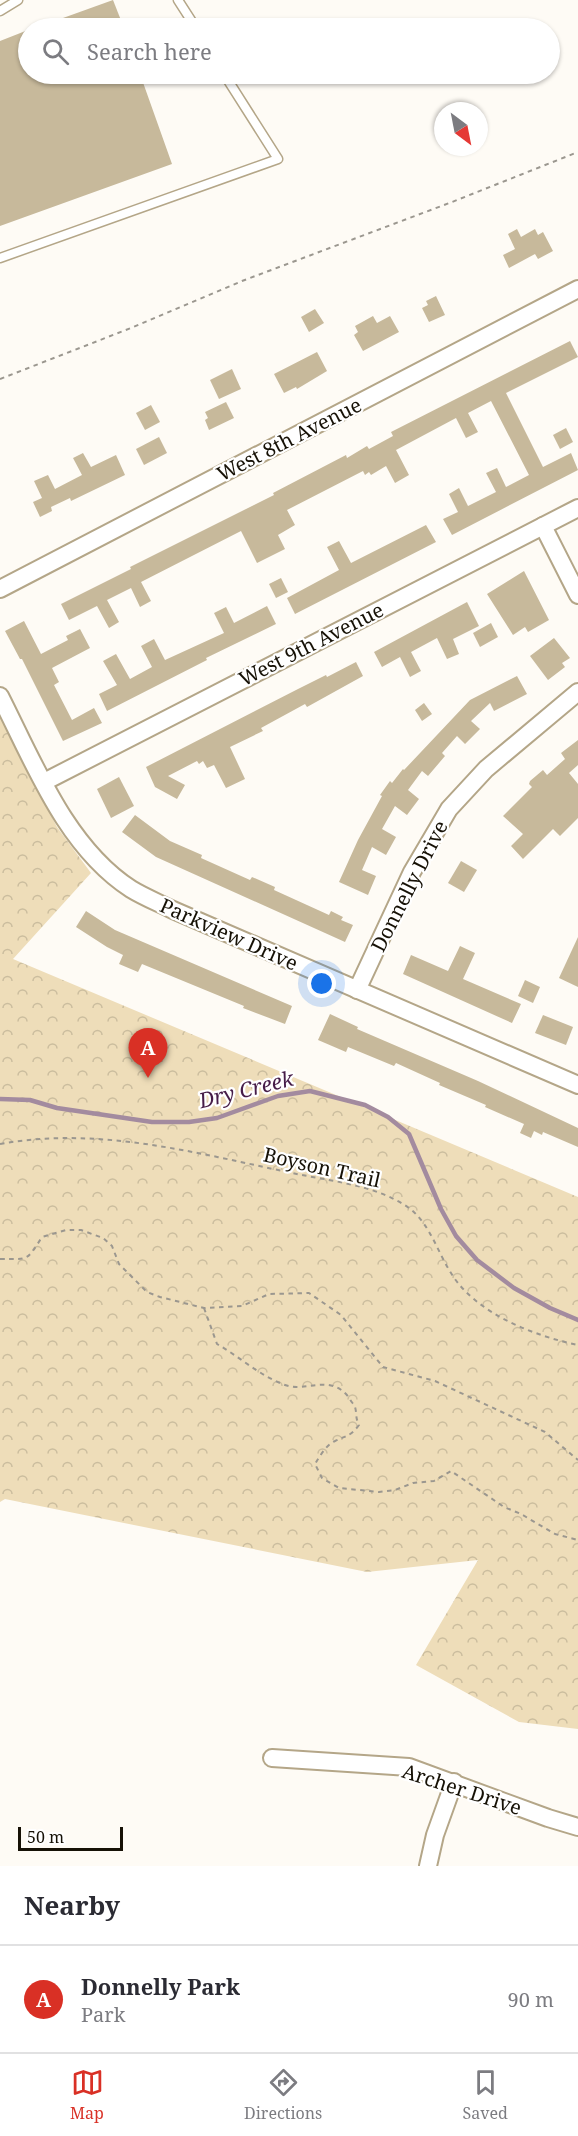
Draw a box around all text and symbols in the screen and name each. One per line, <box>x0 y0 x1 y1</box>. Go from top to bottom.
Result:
search box <box>18 18 560 84</box>
icon: search <box>39 35 72 68</box>
text: Search here <box>87 36 212 66</box>
north arrow <box>434 102 488 156</box>
street label: West 8th Avenue <box>212 391 366 487</box>
street label: West 9th Avenue <box>234 596 388 692</box>
street label: Donnelly Drive <box>364 816 454 956</box>
street label: Parkview Drive <box>156 892 302 976</box>
your location <box>307 969 336 998</box>
pin: A <box>128 1028 168 1078</box>
water label: Dry Creek <box>195 1063 297 1115</box>
street label: Boyson Trail <box>261 1140 383 1194</box>
street label: Archer Drive <box>399 1757 525 1821</box>
scale bar <box>18 1824 123 1852</box>
text: 50 m <box>27 1826 64 1848</box>
text: Nearby <box>24 1887 120 1923</box>
text: Donnelly Park <box>81 1971 240 2001</box>
text: A <box>36 1986 51 2013</box>
text: 90 m <box>508 1986 554 2013</box>
text: Park <box>81 2001 125 2028</box>
tab: Map <box>70 2066 104 2124</box>
tab: Directions <box>244 2066 322 2124</box>
tab: Saved <box>463 2066 508 2124</box>

